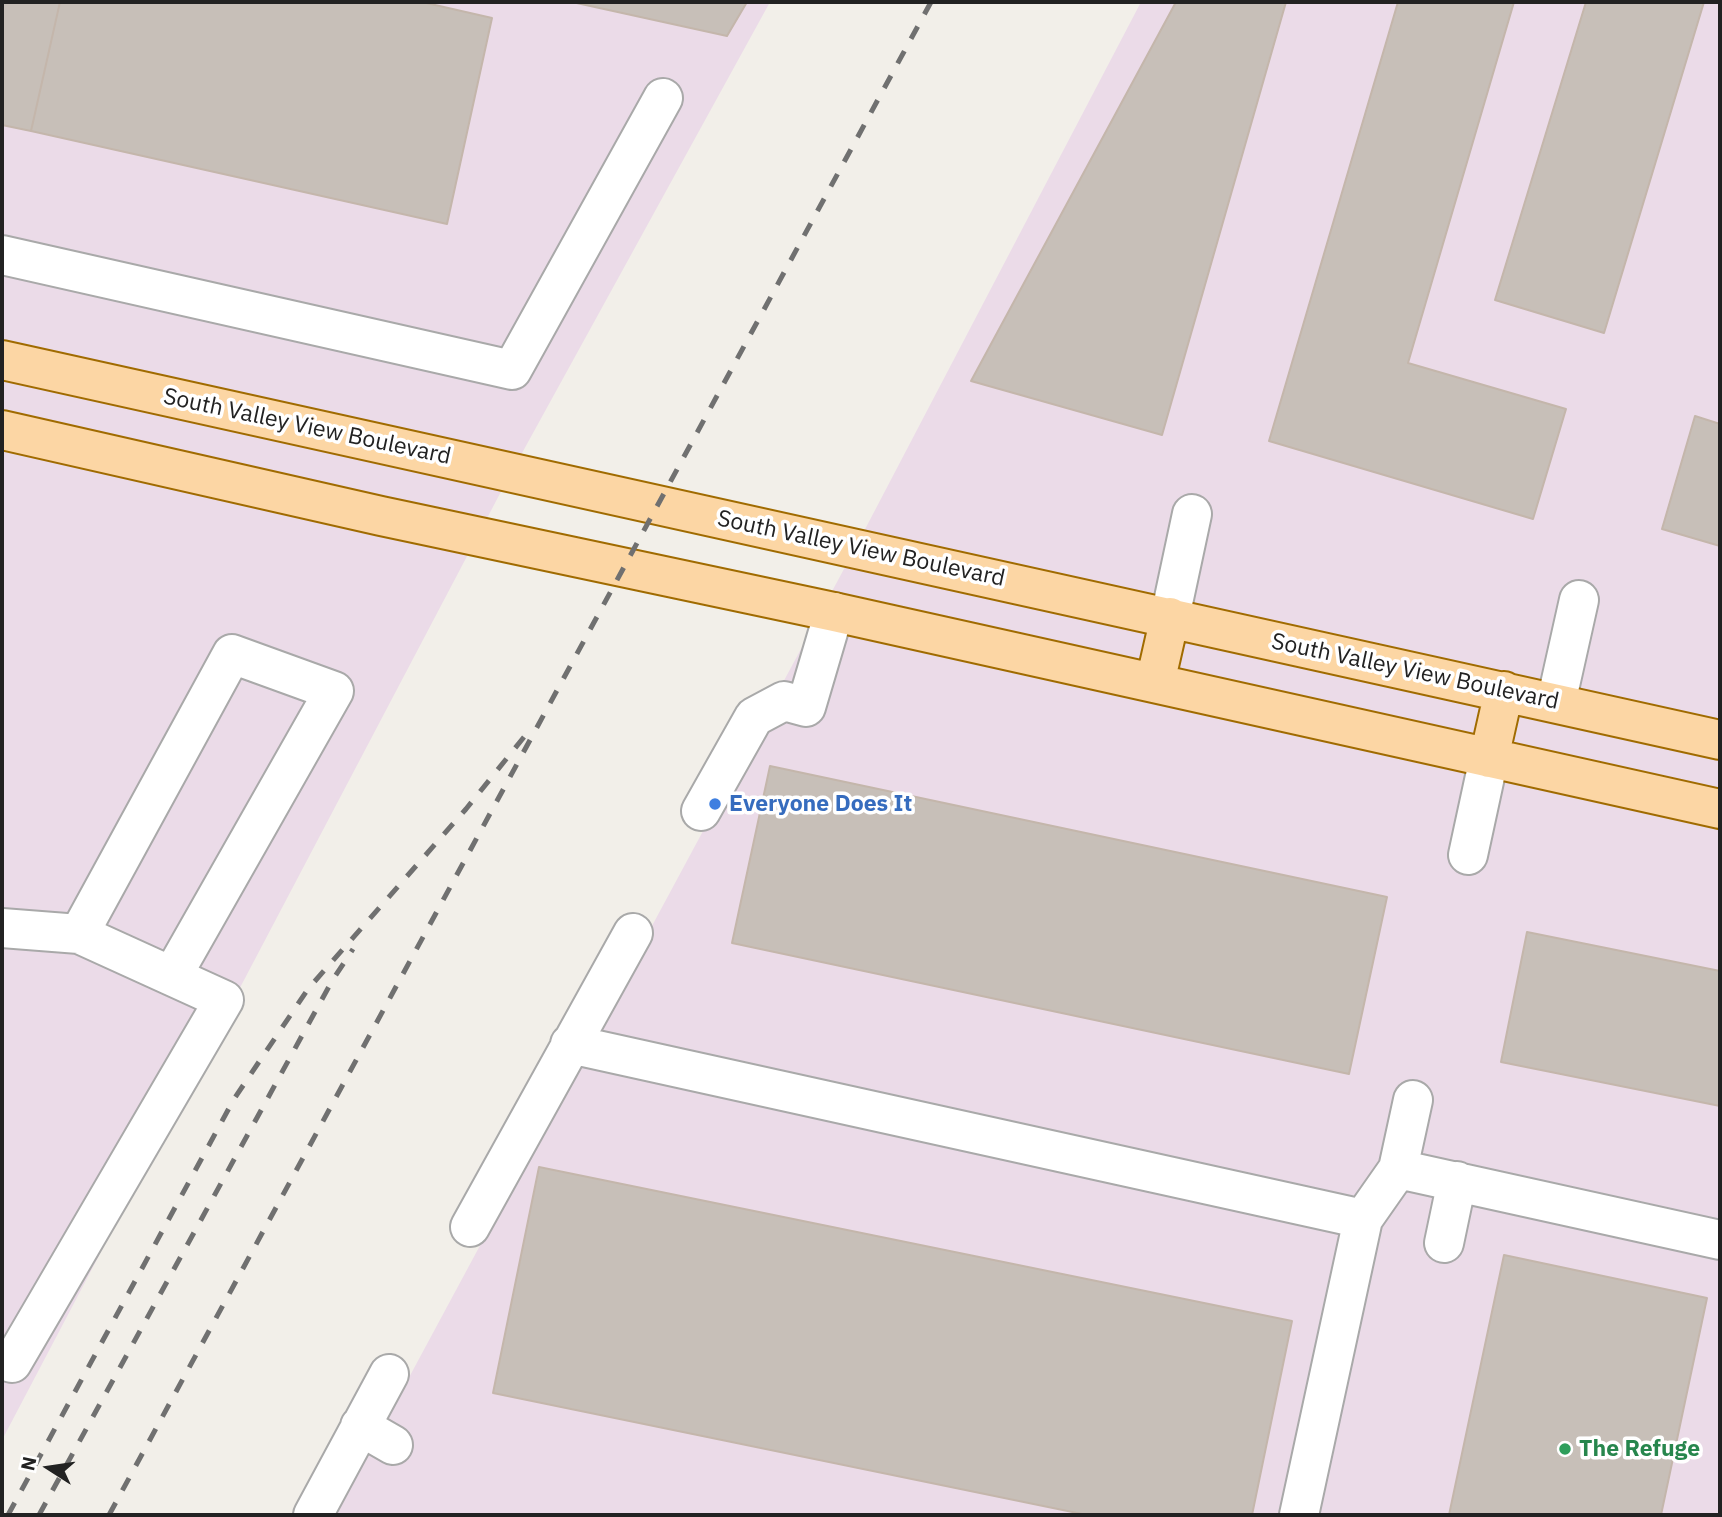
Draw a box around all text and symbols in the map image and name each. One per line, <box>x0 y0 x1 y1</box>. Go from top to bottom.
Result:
street label: South Valley View Boulevard <box>161 383 453 471</box>
street label: South Valley View Boulevard <box>715 505 1007 593</box>
street label: South Valley View Boulevard <box>1269 628 1561 716</box>
place label: Everyone Does It <box>729 790 912 818</box>
marker: Everyone Does It <box>707 796 723 812</box>
north arrow <box>14 1433 84 1503</box>
place label: The Refuge <box>1579 1435 1700 1463</box>
marker: The Refuge <box>1557 1441 1573 1457</box>
text: N <box>15 1454 42 1473</box>

